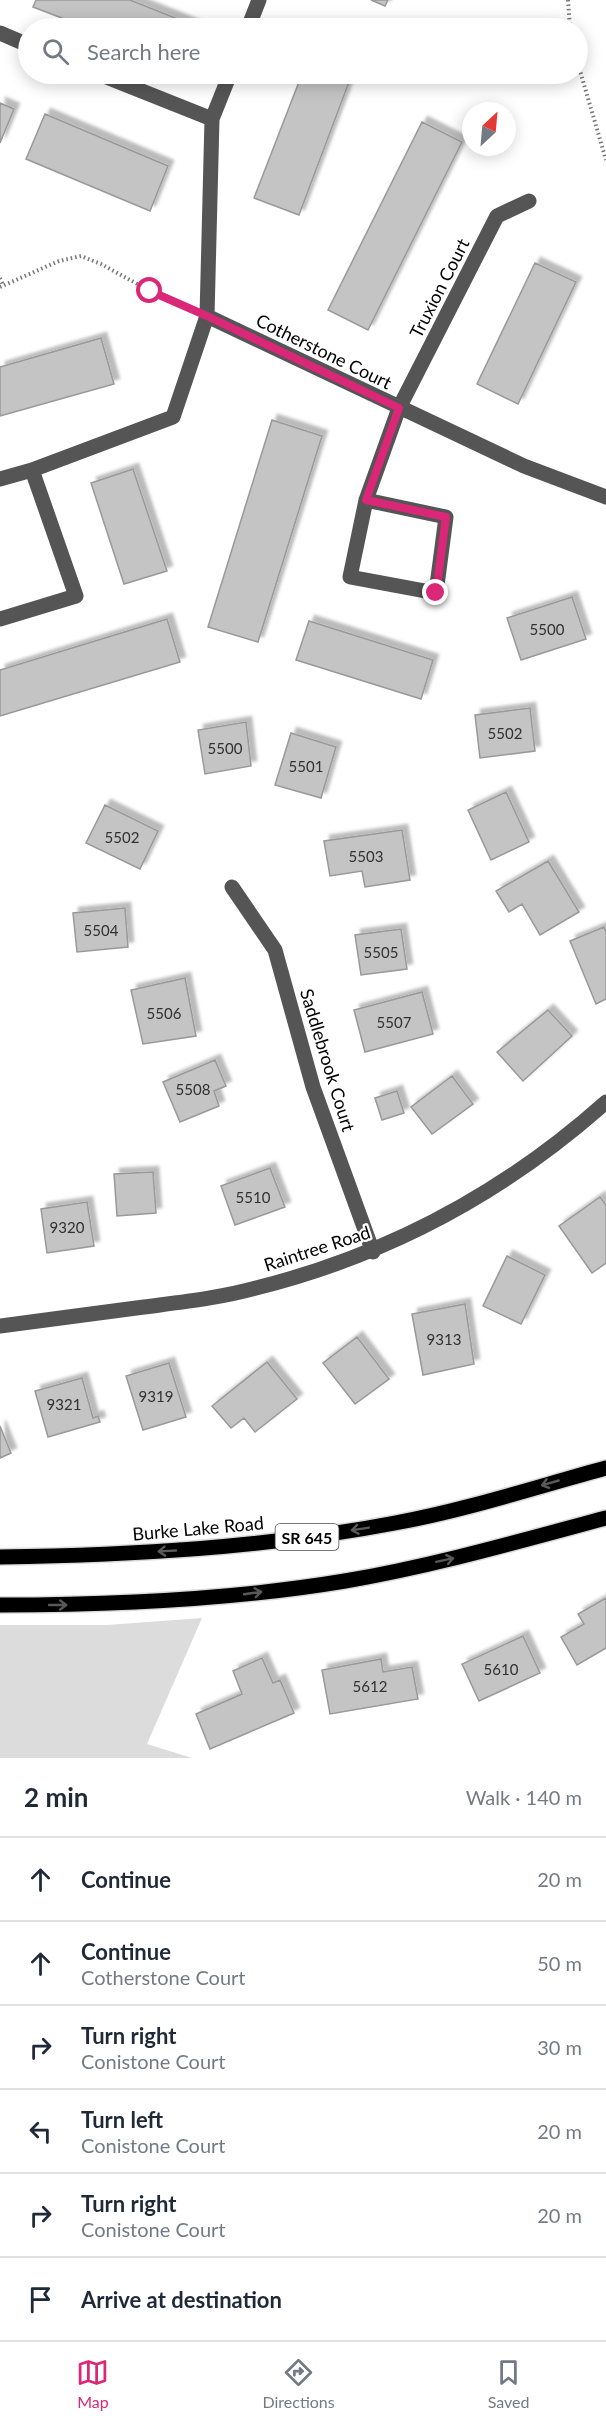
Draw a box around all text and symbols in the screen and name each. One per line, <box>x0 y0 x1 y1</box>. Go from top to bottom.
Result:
search box <box>18 18 588 84</box>
icon: search <box>39 35 72 68</box>
text: Search here <box>87 38 200 65</box>
north arrow <box>462 102 516 156</box>
street label: Truxion Court <box>405 234 474 341</box>
route start <box>136 277 162 303</box>
street label: Cotherstone Court <box>253 309 396 394</box>
route end <box>422 579 448 605</box>
house number: 5500 <box>530 620 565 638</box>
house number: 5502 <box>488 724 522 742</box>
house number: 5500 <box>208 739 243 757</box>
house number: 5501 <box>289 757 323 775</box>
house number: 5502 <box>105 828 139 846</box>
house number: 5503 <box>349 847 383 865</box>
house number: 5504 <box>84 921 119 939</box>
house number: 5505 <box>364 943 398 961</box>
street label: Saddlebrook Court <box>296 986 360 1135</box>
house number: 5506 <box>147 1004 182 1022</box>
house number: 5507 <box>377 1013 412 1031</box>
house number: 5508 <box>176 1080 210 1098</box>
house number: 5510 <box>236 1188 271 1206</box>
house number: 9320 <box>50 1218 85 1236</box>
street label: Raintree Road <box>261 1220 373 1276</box>
house number: 9313 <box>427 1330 461 1348</box>
house number: 9319 <box>139 1387 173 1405</box>
house number: 9321 <box>47 1395 81 1413</box>
one-way arrow <box>541 1478 560 1490</box>
street label: Burke Lake Road <box>131 1511 265 1545</box>
one-way arrow <box>351 1523 371 1534</box>
road number: SR 645 <box>276 1524 338 1550</box>
one-way arrow <box>157 1546 177 1557</box>
one-way arrow <box>435 1554 454 1565</box>
one-way arrow <box>243 1588 262 1599</box>
one-way arrow <box>48 1599 68 1611</box>
house number: 5610 <box>484 1660 519 1678</box>
house number: 5612 <box>353 1677 387 1695</box>
text: 2 min <box>24 1781 88 1813</box>
text: Walk · 140 m <box>466 1785 582 1809</box>
icon: ahead <box>24 1863 57 1896</box>
text: Continue <box>81 1866 171 1893</box>
text: 20 m <box>537 1867 582 1891</box>
text: Continue <box>81 1938 171 1965</box>
icon: ahead <box>24 1947 57 1980</box>
text: 50 m <box>537 1951 582 1975</box>
text: Cotherstone Court <box>81 1965 246 1989</box>
text: Turn right <box>81 2022 176 2049</box>
icon: right <box>24 2031 57 2064</box>
text: 30 m <box>537 2035 582 2059</box>
text: Conistone Court <box>81 2049 226 2073</box>
text: Turn left <box>81 2106 163 2133</box>
icon: left <box>24 2115 57 2148</box>
text: 20 m <box>537 2119 582 2143</box>
text: Conistone Court <box>81 2133 226 2157</box>
text: Turn right <box>81 2190 176 2217</box>
icon: right <box>24 2199 57 2232</box>
text: 20 m <box>537 2203 582 2227</box>
text: Conistone Court <box>81 2217 226 2241</box>
icon: arrive <box>24 2283 57 2316</box>
text: Arrive at destination <box>81 2286 282 2313</box>
tab: Map <box>76 2356 109 2411</box>
tab: Directions <box>262 2356 335 2411</box>
tab: Saved <box>488 2356 529 2411</box>

